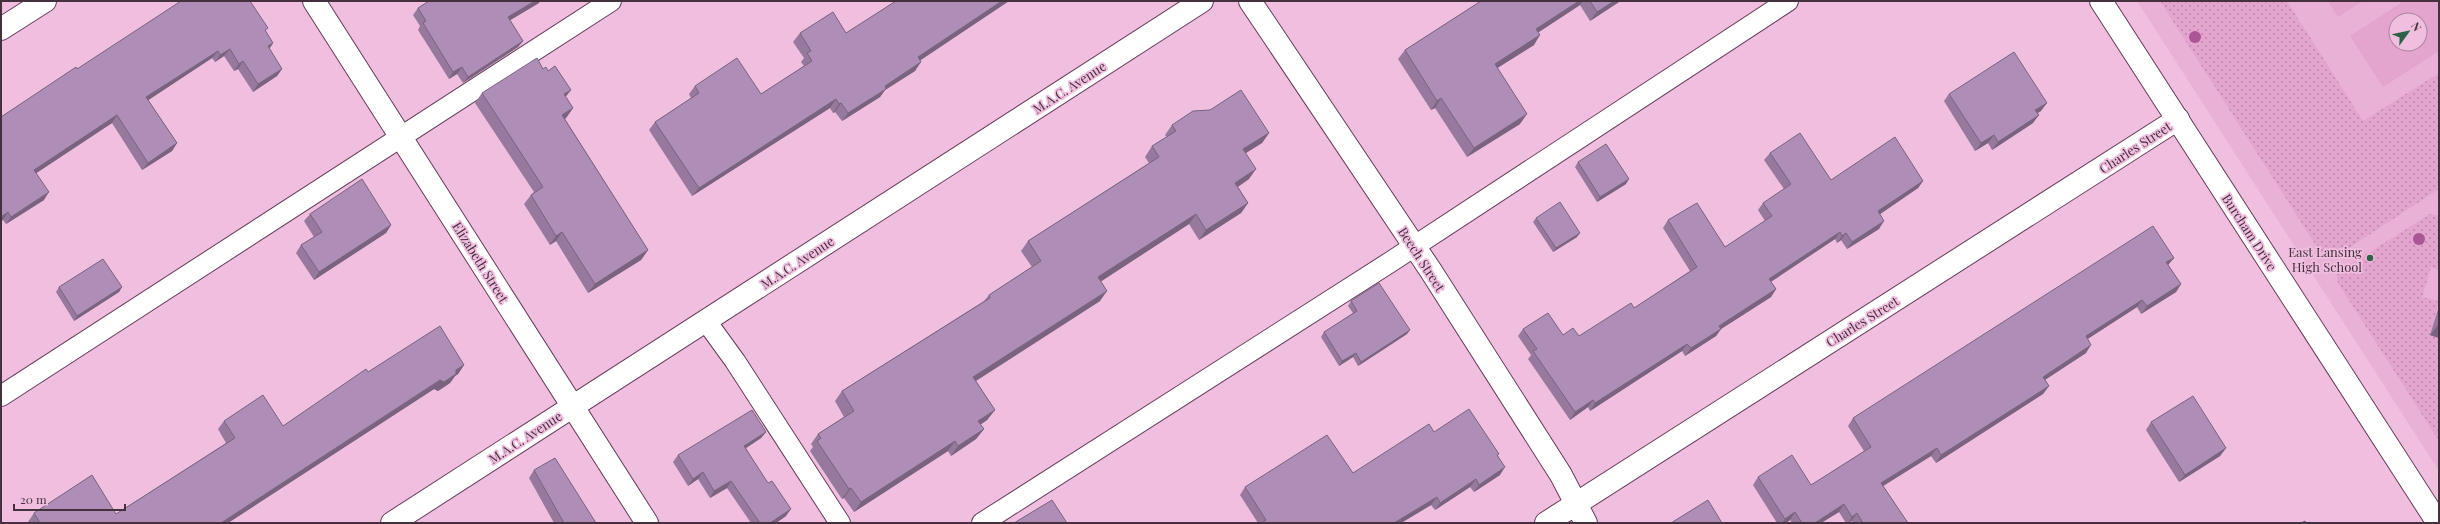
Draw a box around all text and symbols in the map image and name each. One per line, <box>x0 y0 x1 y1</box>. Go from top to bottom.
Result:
north arrow <box>2388 12 2428 52</box>
text: N <box>2408 19 2425 34</box>
street label: M.A.C. Avenue <box>1029 57 1109 117</box>
street label: Charles Street <box>2096 117 2175 177</box>
street label: Burcham Drive <box>2219 190 2281 274</box>
street label: Elizabeth Street <box>449 218 513 306</box>
street label: Beech Street <box>1395 224 1449 295</box>
street label: M.A.C. Avenue <box>757 232 837 292</box>
place label: East Lansing High School <box>2288 243 2362 275</box>
marker: East Lansing High School <box>2365 253 2375 263</box>
street label: Charles Street <box>1822 292 1902 350</box>
street label: M.A.C. Avenue <box>485 407 565 467</box>
scale bar <box>14 486 125 512</box>
text: 20 m <box>20 491 47 507</box>

